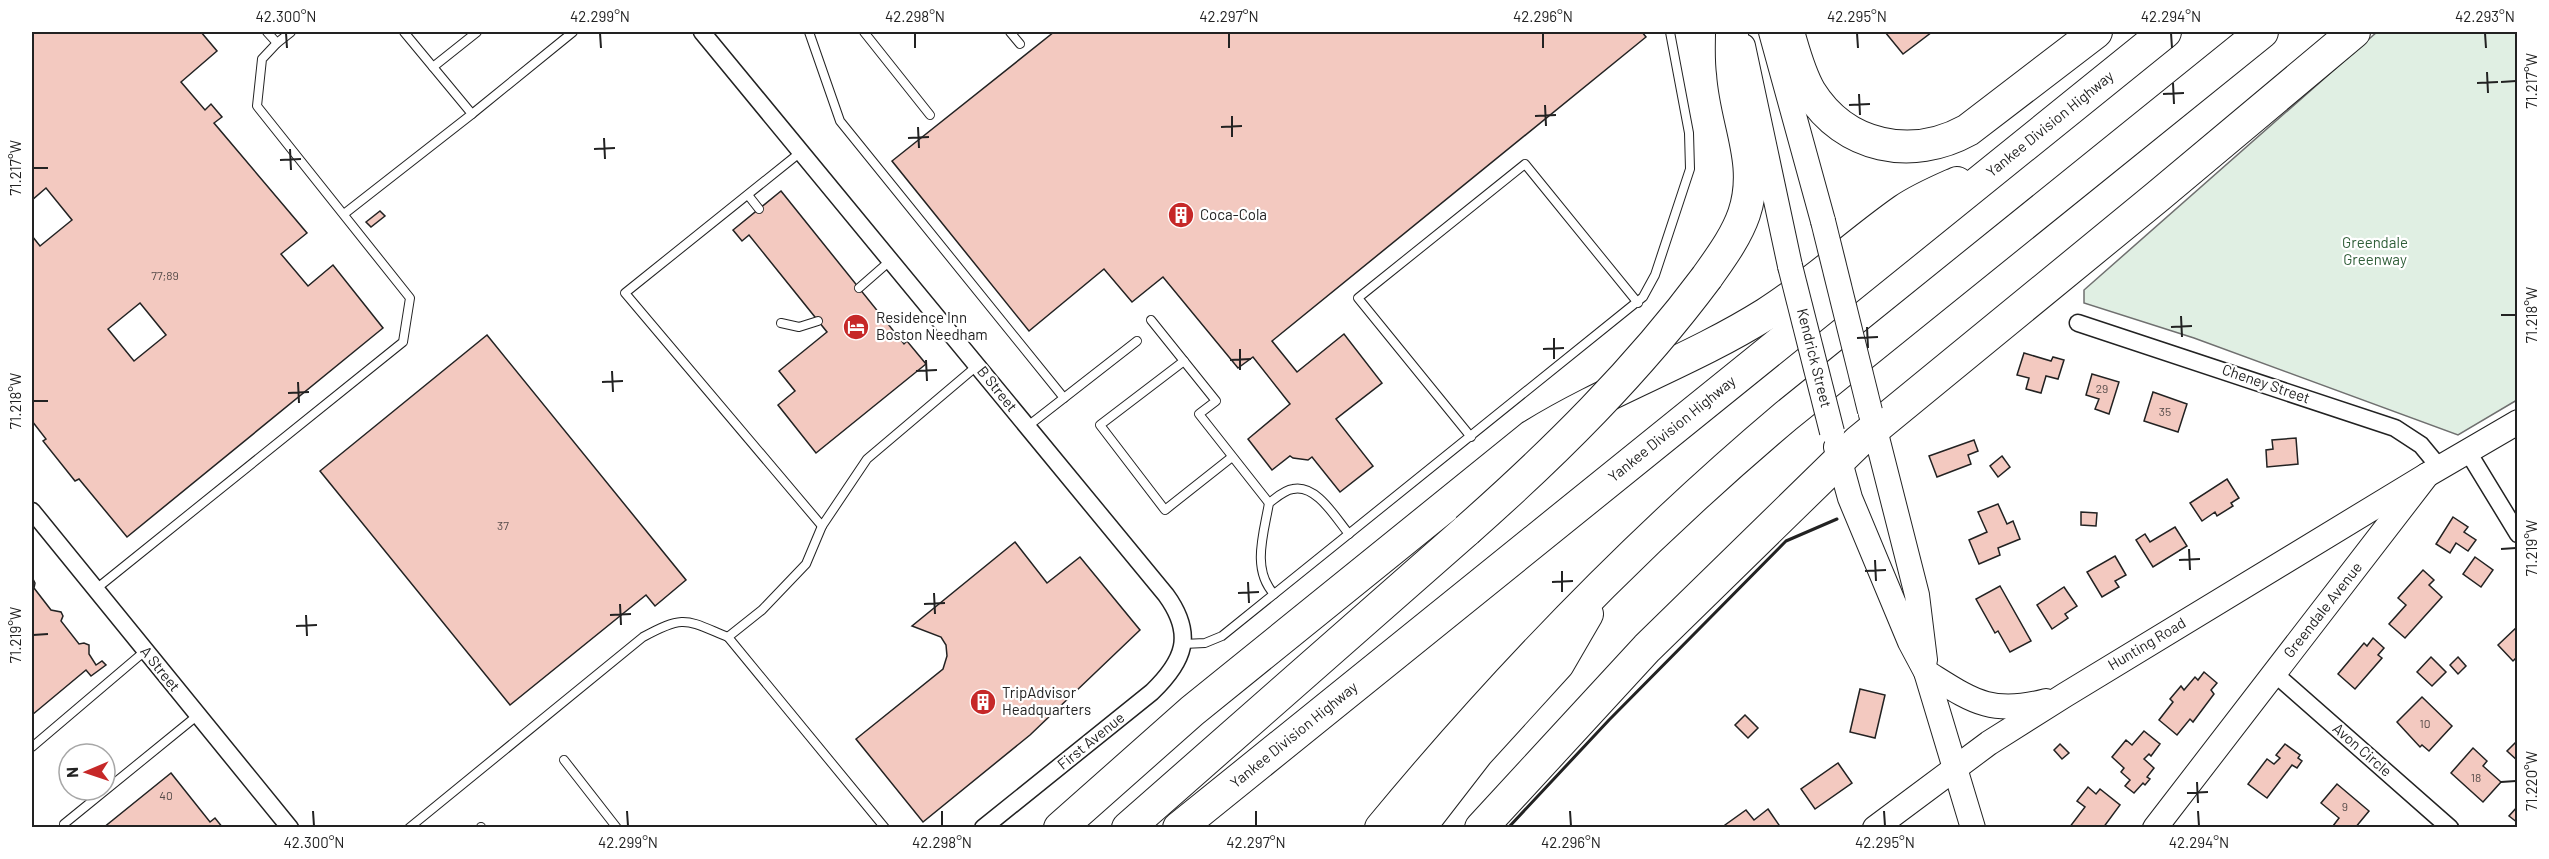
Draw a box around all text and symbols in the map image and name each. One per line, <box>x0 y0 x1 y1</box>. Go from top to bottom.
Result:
text: 42.300°N <box>255 7 317 25</box>
text: 42.299°N <box>570 7 630 25</box>
text: 42.298°N <box>885 7 945 25</box>
text: 42.297°N <box>1199 7 1259 25</box>
text: 42.296°N <box>1513 7 1573 25</box>
text: 42.295°N <box>1827 7 1887 25</box>
text: 42.294°N <box>2141 7 2201 25</box>
text: 42.293°N <box>2455 7 2515 25</box>
text: 71.217°W <box>2522 53 2540 109</box>
street label: Yankee Division Highway <box>1982 66 2117 180</box>
text: 71.217°W <box>6 140 24 196</box>
building icon: Coca-Cola <box>1166 200 1196 230</box>
place label: Coca-Cola <box>1200 205 1267 223</box>
park label: Greendale Greenway <box>2342 233 2408 268</box>
house number: 77;89 <box>151 268 179 282</box>
text: 71.218°W <box>2522 287 2540 343</box>
street label: Kendrick Street <box>1794 306 1836 409</box>
place label: Residence Inn Boston Needham <box>876 308 988 343</box>
hotel icon: Residence Inn Boston Needham <box>841 312 871 342</box>
street label: Cheney Street <box>2220 360 2313 406</box>
street label: B Street <box>974 362 1022 415</box>
street label: Yankee Division Highway <box>1604 371 1739 485</box>
text: 71.218°W <box>6 373 24 429</box>
house number: 29 <box>2096 381 2108 395</box>
house number: 35 <box>2159 404 2171 418</box>
house number: 37 <box>497 518 509 532</box>
text: 71.219°W <box>2522 520 2540 576</box>
street label: Greendale Avenue <box>2279 558 2365 661</box>
text: 71.219°W <box>6 607 24 663</box>
street label: Hunting Road <box>2104 613 2189 673</box>
street label: A Street <box>137 642 184 695</box>
street label: Yankee Division Highway <box>1226 677 1361 791</box>
place label: TripAdvisor Headquarters <box>1002 683 1091 718</box>
building icon: TripAdvisor Headquarters <box>968 687 998 717</box>
street label: First Avenue <box>1053 708 1128 773</box>
house number: 10 <box>2420 716 2430 730</box>
street label: Avon Circle <box>2329 719 2396 780</box>
north arrow <box>57 742 117 802</box>
text: 71.220°W <box>2522 751 2540 811</box>
text: N <box>62 767 81 778</box>
house number: 18 <box>2471 770 2481 784</box>
house number: 40 <box>159 788 173 802</box>
house number: 9 <box>2342 799 2348 813</box>
text: 42.300°N <box>283 833 345 851</box>
text: 42.299°N <box>598 833 658 851</box>
text: 42.298°N <box>912 833 972 851</box>
text: 42.297°N <box>1226 833 1286 851</box>
text: 42.296°N <box>1541 833 1601 851</box>
text: 42.295°N <box>1855 833 1915 851</box>
text: 42.294°N <box>2169 833 2229 851</box>

